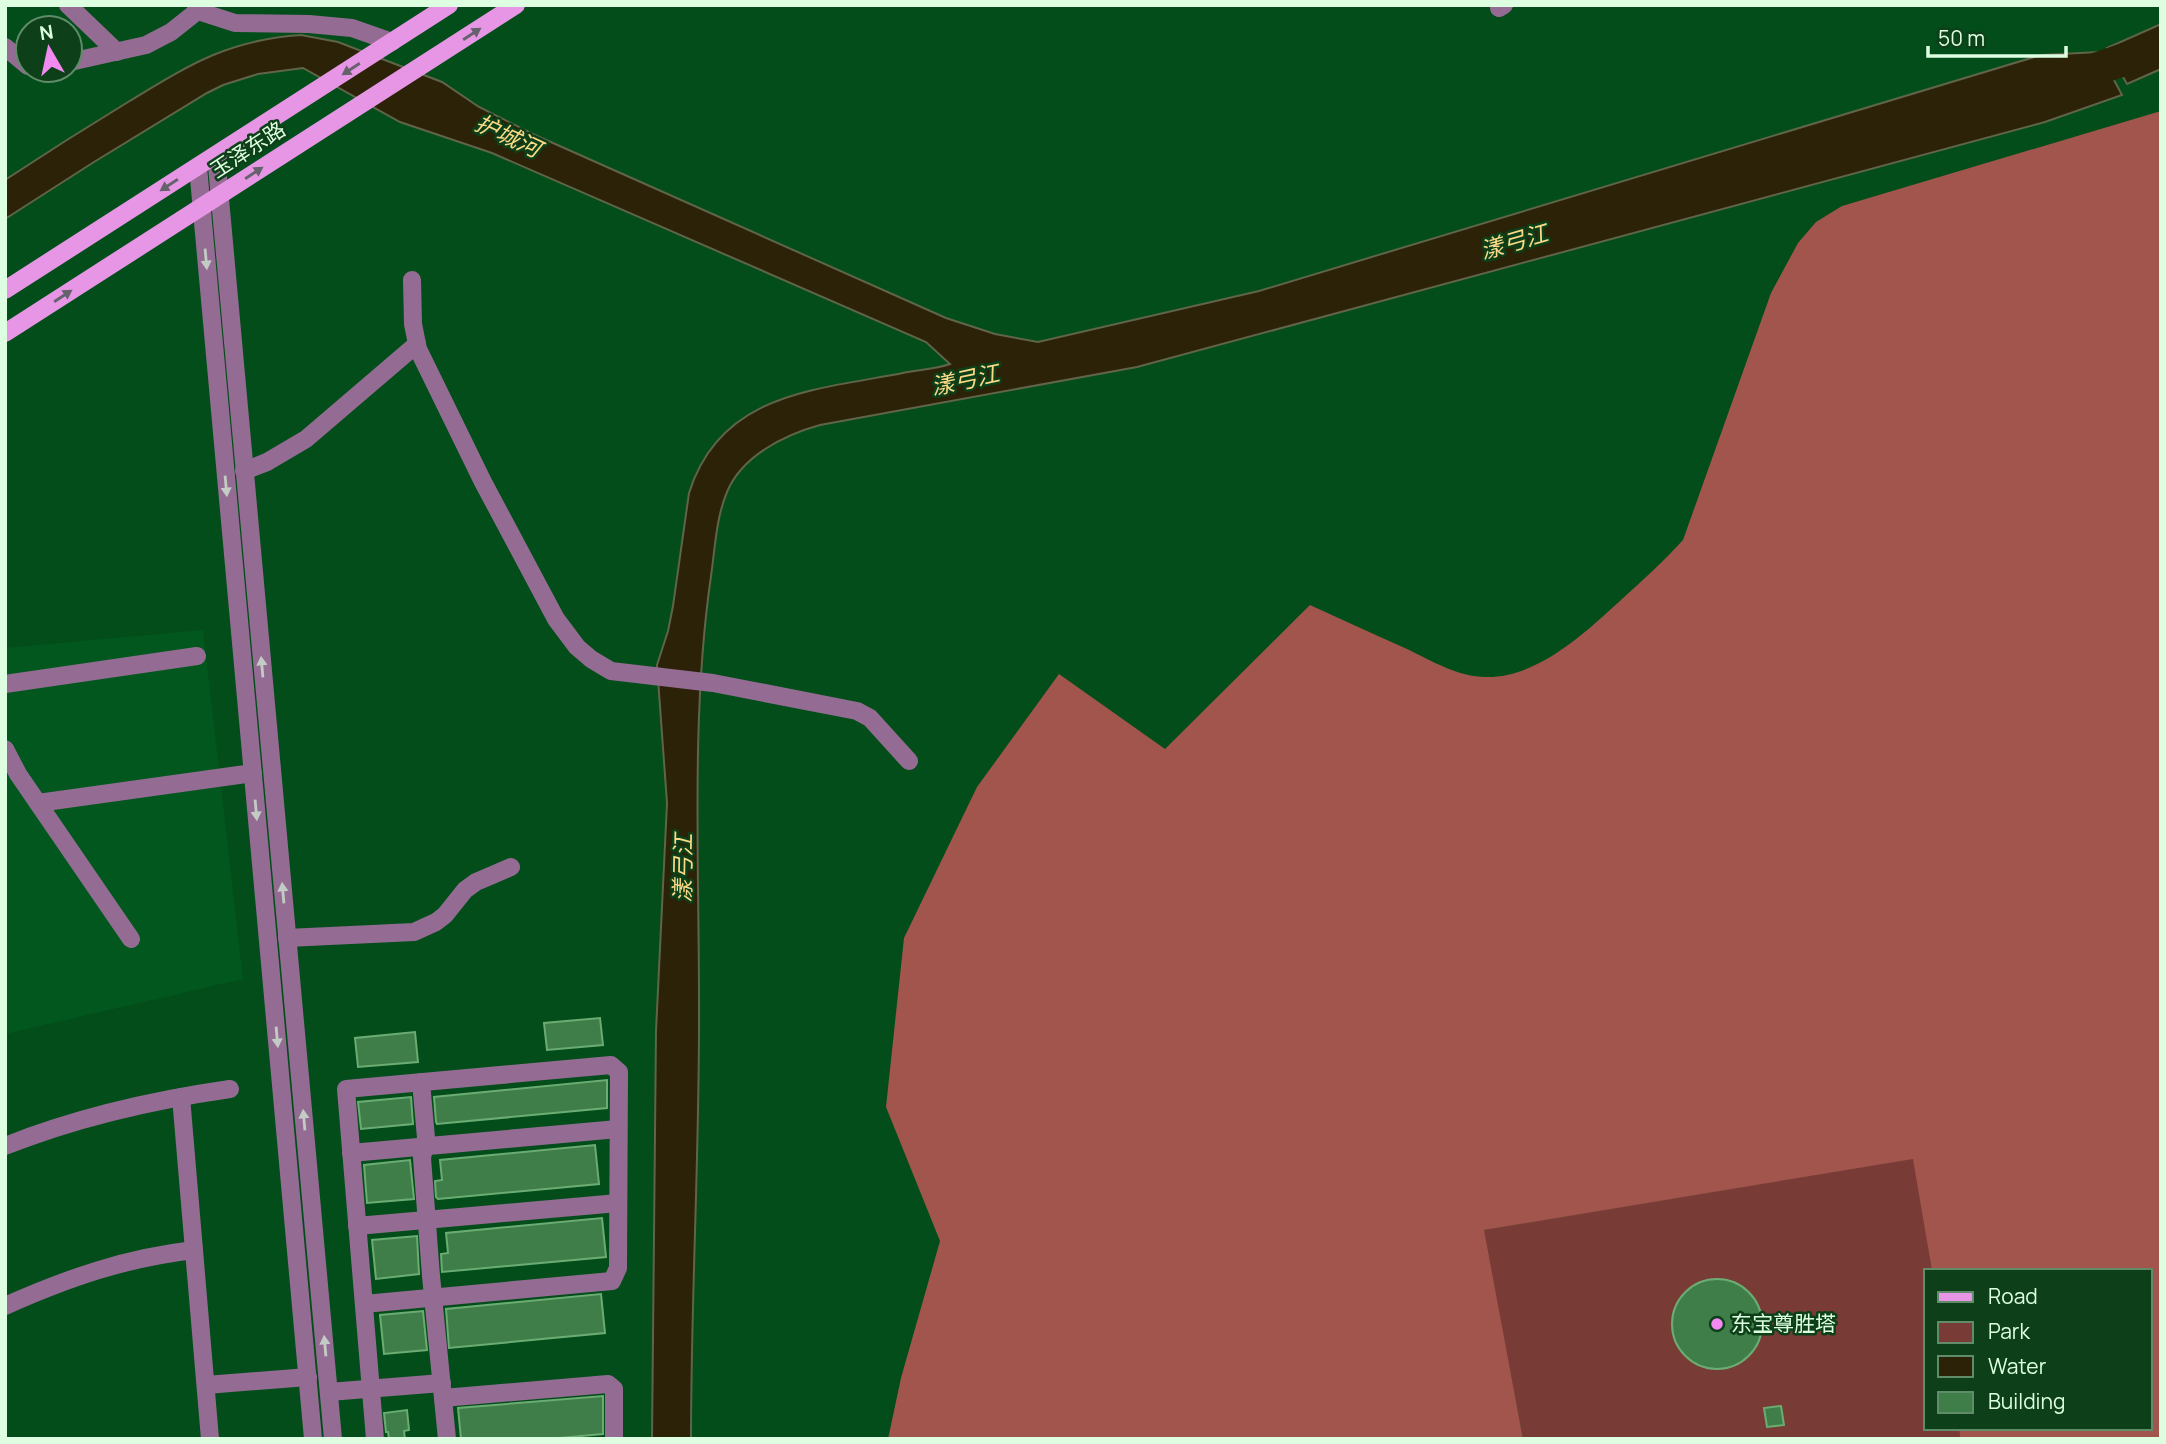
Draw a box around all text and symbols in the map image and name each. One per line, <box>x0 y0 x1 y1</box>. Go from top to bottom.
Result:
north arrow <box>14 14 84 84</box>
scale bar <box>1928 14 2066 58</box>
text: N <box>38 18 55 46</box>
text: 50 m <box>1938 24 1985 52</box>
one-way arrow <box>462 27 482 40</box>
one-way arrow <box>341 62 360 75</box>
water label: 护城河 <box>470 106 550 166</box>
street label: 玉泽东路 <box>205 115 290 184</box>
one-way arrow <box>244 167 264 180</box>
one-way arrow <box>159 179 179 192</box>
water label: 漾弓江 <box>1476 215 1554 266</box>
one-way arrow <box>201 249 212 271</box>
one-way arrow <box>53 290 72 303</box>
water label: 漾弓江 <box>928 356 1005 402</box>
one-way arrow <box>221 475 232 497</box>
one-way arrow <box>256 656 267 678</box>
one-way arrow <box>251 799 262 821</box>
water label: 漾弓江 <box>665 830 699 903</box>
one-way arrow <box>277 882 288 904</box>
one-way arrow <box>272 1026 283 1048</box>
one-way arrow <box>298 1109 309 1131</box>
legend <box>1924 1269 2152 1430</box>
text: Road <box>1988 1282 2038 1310</box>
place label: 东宝尊胜塔 <box>1731 1309 1836 1337</box>
marker: 东宝尊胜塔 <box>1709 1316 1725 1332</box>
text: Park <box>1988 1317 2030 1345</box>
one-way arrow <box>319 1335 330 1357</box>
text: Water <box>1988 1352 2047 1380</box>
text: Building <box>1988 1387 2065 1415</box>

